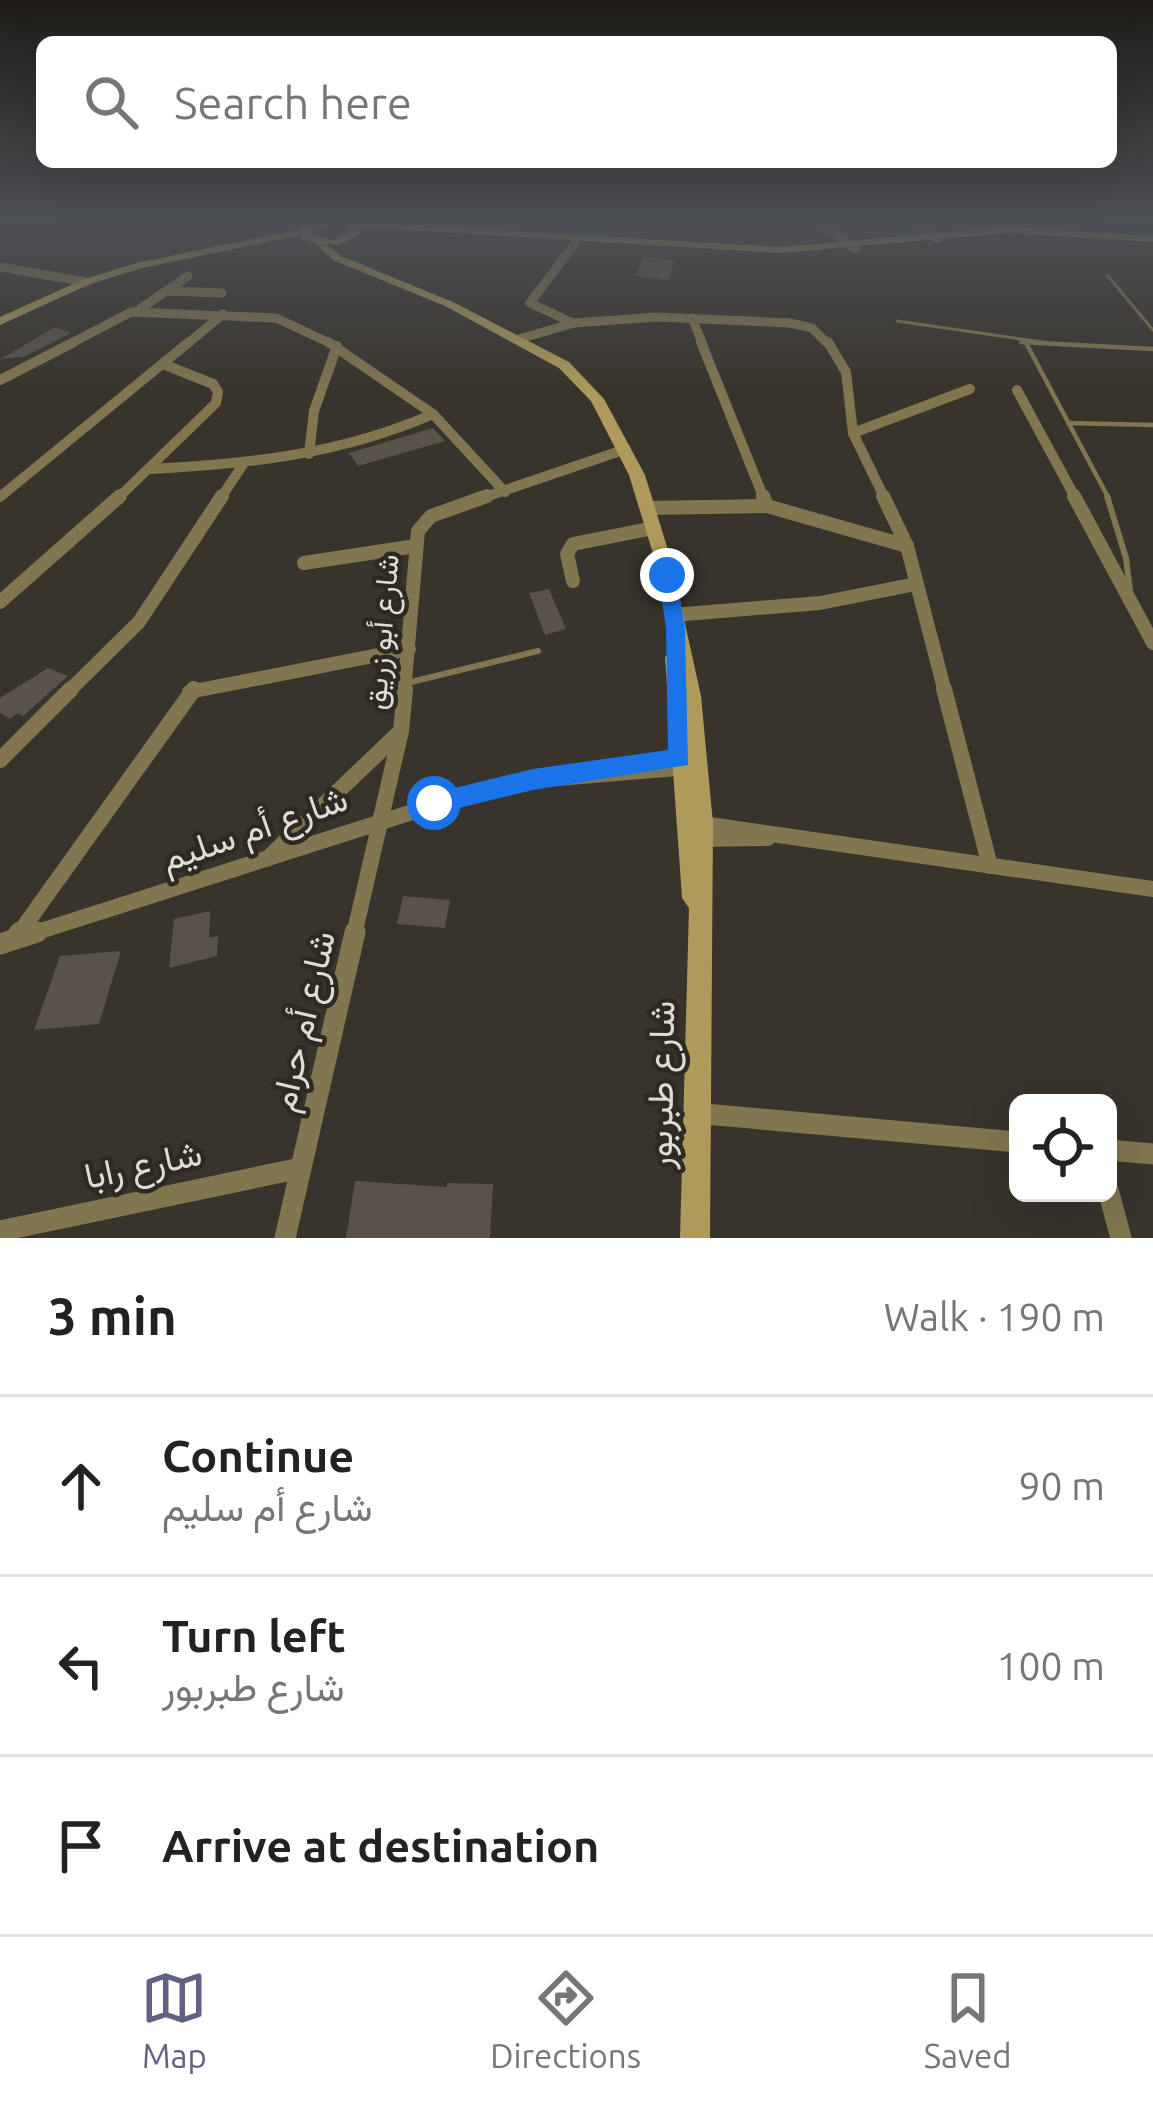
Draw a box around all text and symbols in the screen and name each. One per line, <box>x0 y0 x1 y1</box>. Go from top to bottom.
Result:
search box <box>36 36 1117 168</box>
icon: search <box>78 69 144 135</box>
text: Search here <box>174 77 412 128</box>
route end <box>640 548 694 602</box>
street label: شارع أبو زريق <box>357 553 409 711</box>
route start <box>407 776 461 830</box>
street label: شارع أم سليم <box>155 777 354 883</box>
street label: شارع أم حرام <box>261 927 347 1116</box>
street label: شارع طبربور <box>638 1000 686 1171</box>
map controls <box>1009 1094 1117 1202</box>
button: locate <box>1009 1094 1117 1202</box>
street label: شارع رابا <box>80 1131 206 1201</box>
text: 3 min <box>48 1287 177 1345</box>
text: Walk · 190 m <box>884 1295 1105 1338</box>
text: Continue <box>162 1430 354 1481</box>
icon: ahead <box>48 1453 114 1519</box>
text: 90 m <box>1018 1464 1105 1507</box>
text: شارع أم سليم <box>162 1485 373 1528</box>
text: Turn left <box>162 1610 346 1661</box>
icon: left <box>48 1633 114 1699</box>
text: 100 m <box>996 1644 1105 1687</box>
text: شارع طبربور <box>162 1665 345 1708</box>
icon: arrive <box>48 1813 114 1879</box>
text: Arrive at destination <box>162 1820 599 1871</box>
tab: Map <box>141 1965 207 2074</box>
tab: Directions <box>490 1965 641 2074</box>
tab: Saved <box>924 1965 1012 2074</box>

